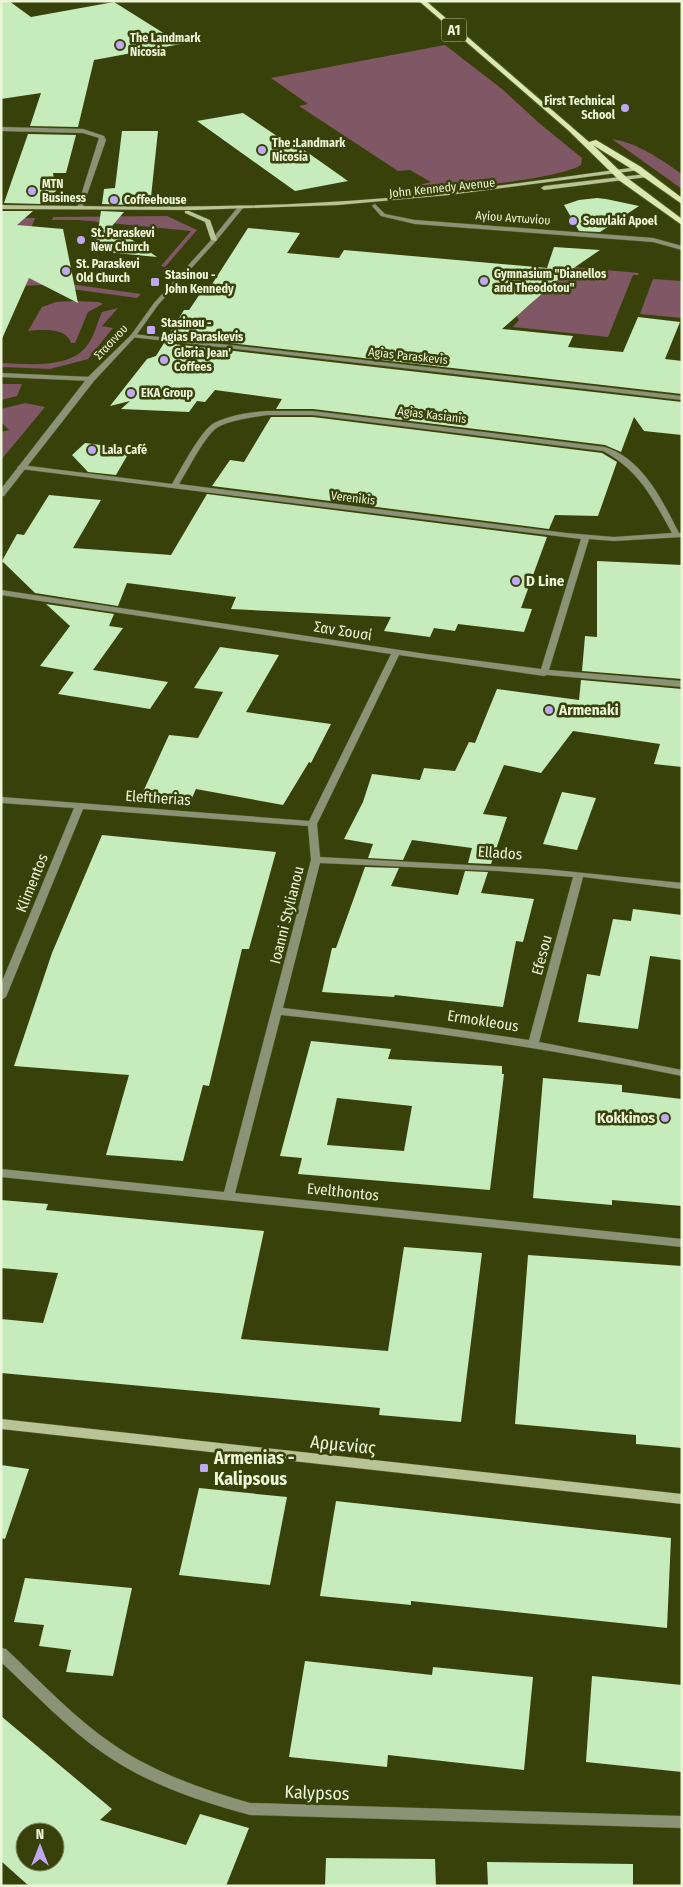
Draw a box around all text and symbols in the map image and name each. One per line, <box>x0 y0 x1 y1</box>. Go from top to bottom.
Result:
road number: A1 <box>442 18 466 42</box>
place label: The Landmark Nicosia <box>130 31 202 59</box>
marker: The Landmark Nicosia <box>114 39 126 51</box>
place label: First Technical School <box>544 94 616 122</box>
marker: First Technical School <box>619 102 631 114</box>
place label: The :Landmark Nicosia <box>272 136 346 164</box>
marker: The :Landmark Nicosia <box>256 144 268 156</box>
street label: John Kennedy Avenue <box>388 175 496 201</box>
place label: MTN Business <box>42 177 87 205</box>
marker: MTN Business <box>26 185 38 197</box>
place label: Coffeehouse <box>124 193 187 207</box>
marker: Coffeehouse <box>108 194 120 206</box>
street label: Αγίου Αντωνίου <box>475 208 551 228</box>
place label: Souvlaki Apoel <box>583 214 658 228</box>
marker: Souvlaki Apoel <box>567 215 579 227</box>
place label: St. Paraskevi New Church <box>91 226 155 254</box>
marker: St. Paraskevi New Church <box>75 234 87 246</box>
place label: St. Paraskevi Old Church <box>76 257 140 285</box>
marker: St. Paraskevi Old Church <box>60 265 72 277</box>
place label: Gymnasium "Dianellos and Theodotou" <box>494 267 607 295</box>
place label: Stasinou - John Kennedy <box>164 268 234 296</box>
marker: Gymnasium "Dianellos and Theodotou" <box>478 275 490 287</box>
marker: Stasinou - John Kennedy <box>149 276 161 288</box>
place label: Stasinou - Agias Paraskevis <box>160 316 244 344</box>
street label: Στασινου <box>91 322 131 362</box>
marker: Stasinou - Agias Paraskevis <box>145 324 157 336</box>
street label: Agias Paraskevis <box>368 345 448 367</box>
place label: Gloria Jean' Coffees <box>174 346 231 374</box>
marker: Gloria Jean' Coffees <box>158 354 170 366</box>
place label: EKA Group <box>141 386 193 400</box>
marker: EKA Group <box>125 387 137 399</box>
street label: Agias Kasianis <box>397 404 467 426</box>
place label: Lala Café <box>102 443 147 457</box>
marker: Lala Café <box>86 444 98 456</box>
street label: Verenikis <box>330 488 376 508</box>
place label: D Line <box>526 572 565 590</box>
marker: D Line <box>510 575 522 587</box>
street label: Σαν Σουσί <box>313 618 373 644</box>
place label: Armenaki <box>558 701 619 719</box>
marker: Armenaki <box>543 704 555 716</box>
street label: Eleftherias <box>125 787 191 809</box>
street label: Ellados <box>477 842 523 864</box>
street label: Klimentos <box>12 851 52 915</box>
street label: Ioanni Stylianou <box>266 864 308 966</box>
street label: Efesou <box>528 933 556 977</box>
street label: Ermokleous <box>446 1006 520 1036</box>
place label: Kokkinos <box>597 1109 655 1127</box>
marker: Kokkinos <box>659 1112 671 1124</box>
street label: Evelthontos <box>306 1179 380 1205</box>
street label: Αρμενίας <box>309 1431 377 1459</box>
place label: Armenias - Kalipsous <box>213 1447 295 1490</box>
marker: Armenias - Kalipsous <box>198 1462 210 1474</box>
street label: Kalypsos <box>284 1781 350 1805</box>
north arrow <box>15 1822 65 1872</box>
text: N <box>36 1826 44 1843</box>

